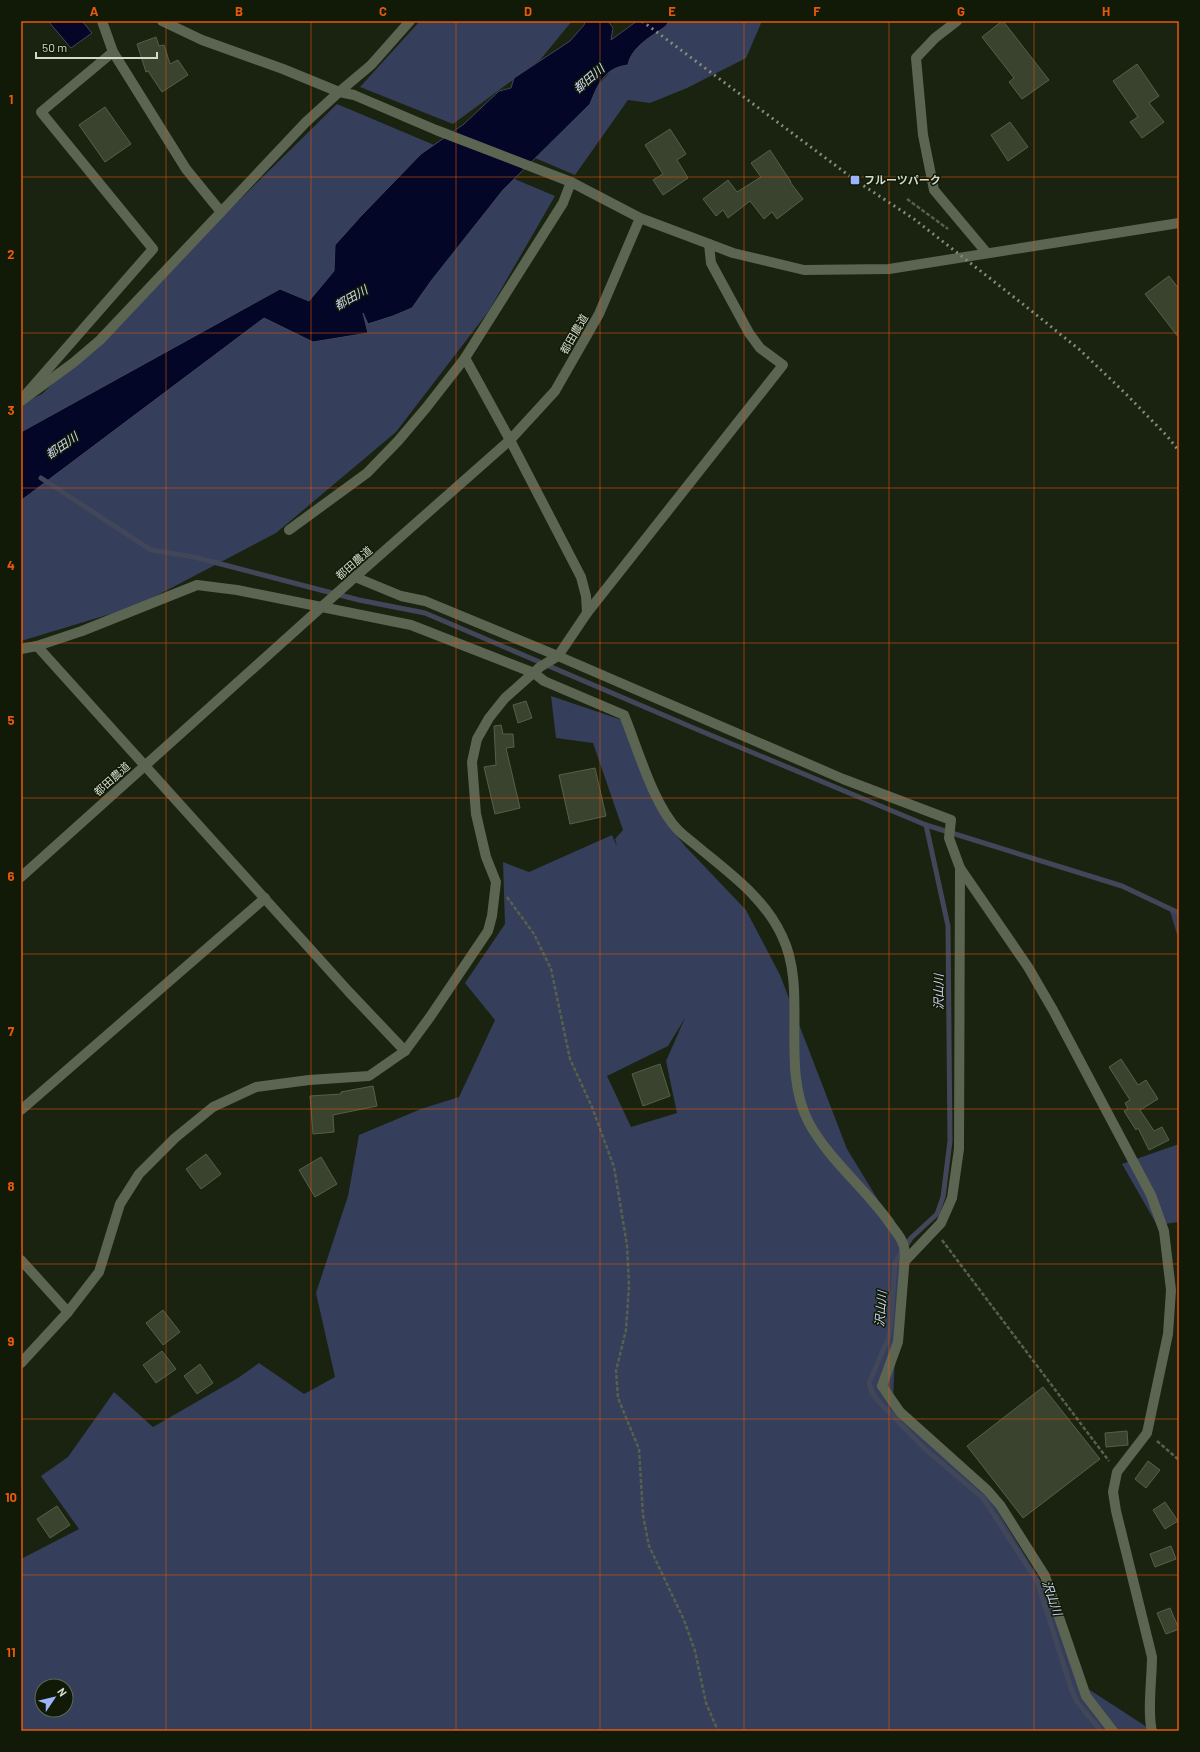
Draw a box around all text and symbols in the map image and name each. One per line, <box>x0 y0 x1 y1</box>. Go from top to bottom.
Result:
text: A <box>90 3 99 19</box>
text: B <box>235 3 243 19</box>
text: C <box>379 3 387 19</box>
text: D <box>524 3 532 19</box>
text: E <box>668 3 676 19</box>
text: F <box>813 3 821 19</box>
text: G <box>957 3 965 19</box>
text: H <box>1102 3 1110 19</box>
scale bar <box>36 34 157 60</box>
text: 50 m <box>42 40 67 54</box>
water label: 都田川 <box>570 60 608 95</box>
text: 1 <box>9 91 13 107</box>
place label: フルーツパーク <box>864 173 941 186</box>
marker: フルーツパーク <box>849 174 861 186</box>
text: 2 <box>7 246 15 262</box>
water label: 都田川 <box>331 281 371 312</box>
street label: 都田農道 <box>557 311 590 356</box>
text: 3 <box>7 402 15 418</box>
water label: 都田川 <box>43 428 82 461</box>
street label: 都田農道 <box>333 543 375 582</box>
text: 4 <box>7 557 15 573</box>
text: 5 <box>7 712 15 728</box>
street label: 都田農道 <box>91 759 132 798</box>
text: 6 <box>8 868 15 884</box>
water label: 沢山川 <box>931 972 945 1010</box>
text: 7 <box>8 1023 15 1039</box>
text: 8 <box>7 1178 15 1194</box>
water label: 沢山川 <box>871 1288 889 1327</box>
text: 9 <box>8 1333 15 1349</box>
text: 10 <box>5 1489 17 1505</box>
water label: 沢山川 <box>1040 1578 1066 1619</box>
text: 11 <box>6 1644 16 1660</box>
north arrow <box>34 1678 74 1718</box>
text: N <box>55 1685 70 1699</box>

